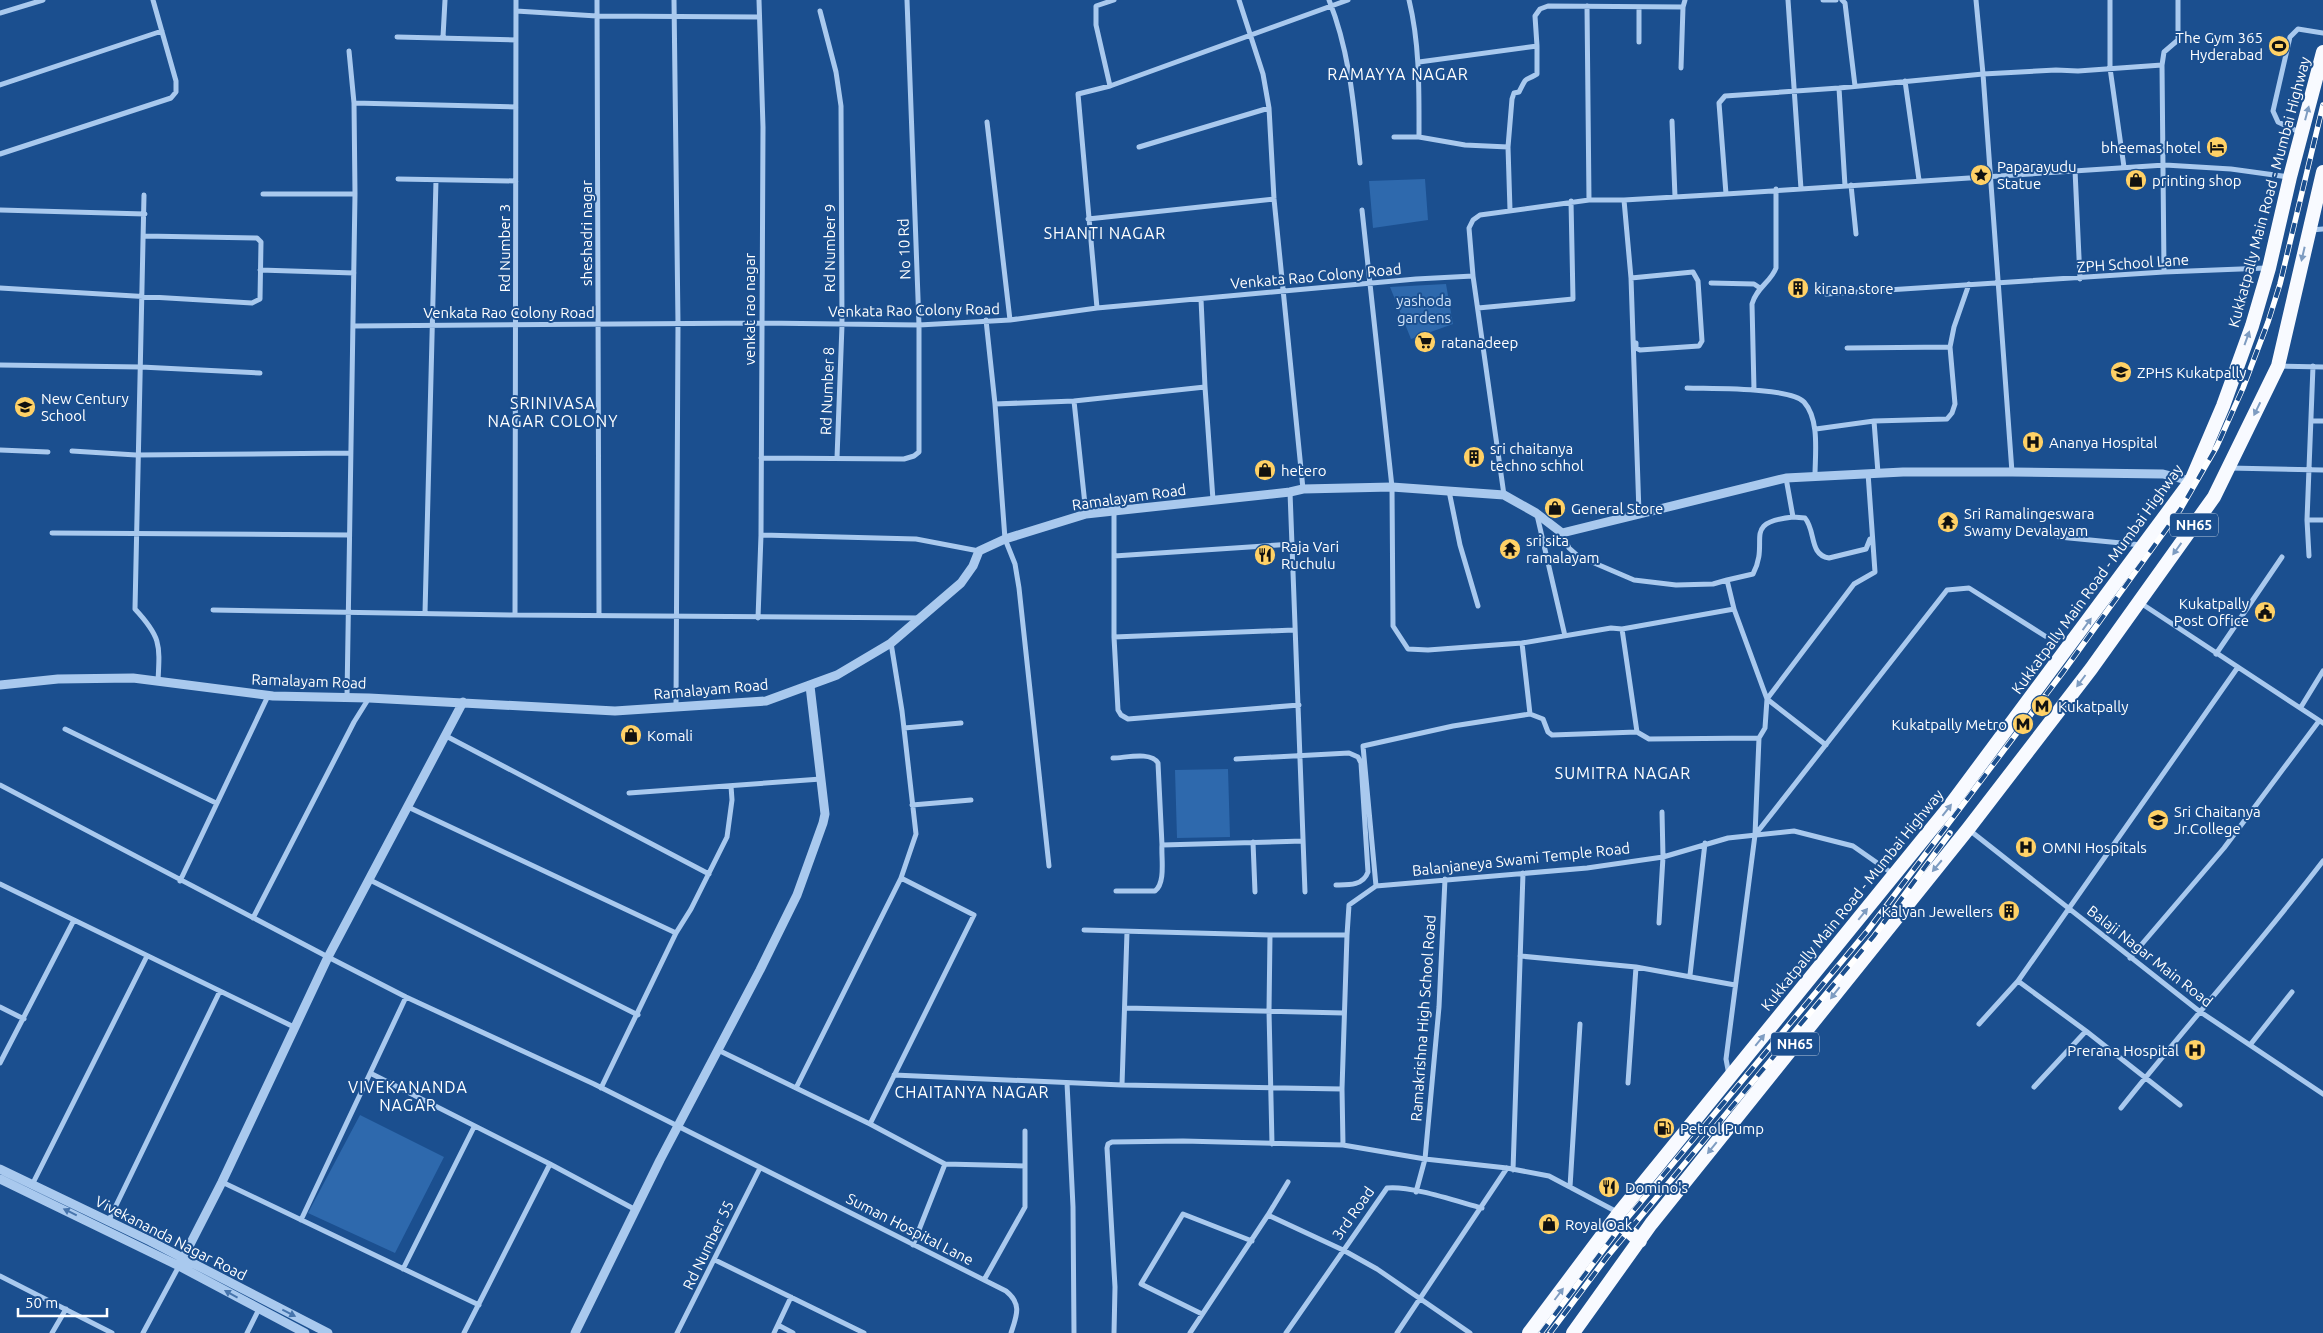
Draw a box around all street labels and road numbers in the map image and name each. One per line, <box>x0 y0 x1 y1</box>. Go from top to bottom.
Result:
street label: Kukkatpally Main Road - Mumbai Highway <box>2225 55 2313 329</box>
street label: sheshadri nagar <box>578 180 595 286</box>
street label: Rd Number 3 <box>496 204 513 292</box>
street label: Rd Number 9 <box>821 204 838 292</box>
street label: No 10 Rd <box>894 218 914 280</box>
street label: ZPH School Lane <box>2077 251 2189 275</box>
street label: venkat rao nagar <box>741 252 758 365</box>
street label: Venkata Rao Colony Road <box>1230 260 1402 292</box>
street label: Venkata Rao Colony Road <box>828 300 1000 320</box>
street label: Venkata Rao Colony Road <box>423 304 595 321</box>
street label: Rd Number 8 <box>817 347 837 435</box>
street label: Kukkatpally Main Road - Mumbai Highway <box>2008 461 2186 697</box>
street label: Ramalayam Road <box>1071 481 1187 513</box>
road number: NH65 <box>2170 514 2218 536</box>
street label: Ramalayam Road <box>251 670 367 692</box>
street label: Ramalayam Road <box>653 676 769 702</box>
street label: Kukkatpally Main Road - Mumbai Highway <box>1757 786 1947 1014</box>
street label: Balanjaneya Swami Temple Road <box>1411 839 1631 879</box>
street label: Balaji Nagar Main Road <box>2084 902 2216 1010</box>
street label: Ramakrishna High School Road <box>1407 914 1439 1122</box>
road number: NH65 <box>1771 1032 1819 1056</box>
street label: 3rd Road <box>1329 1183 1377 1243</box>
street label: Suman Hospital Lane <box>844 1190 976 1268</box>
street label: Vivekananda Nagar Road <box>92 1192 250 1284</box>
street label: Rd Number 55 <box>679 1198 737 1292</box>

